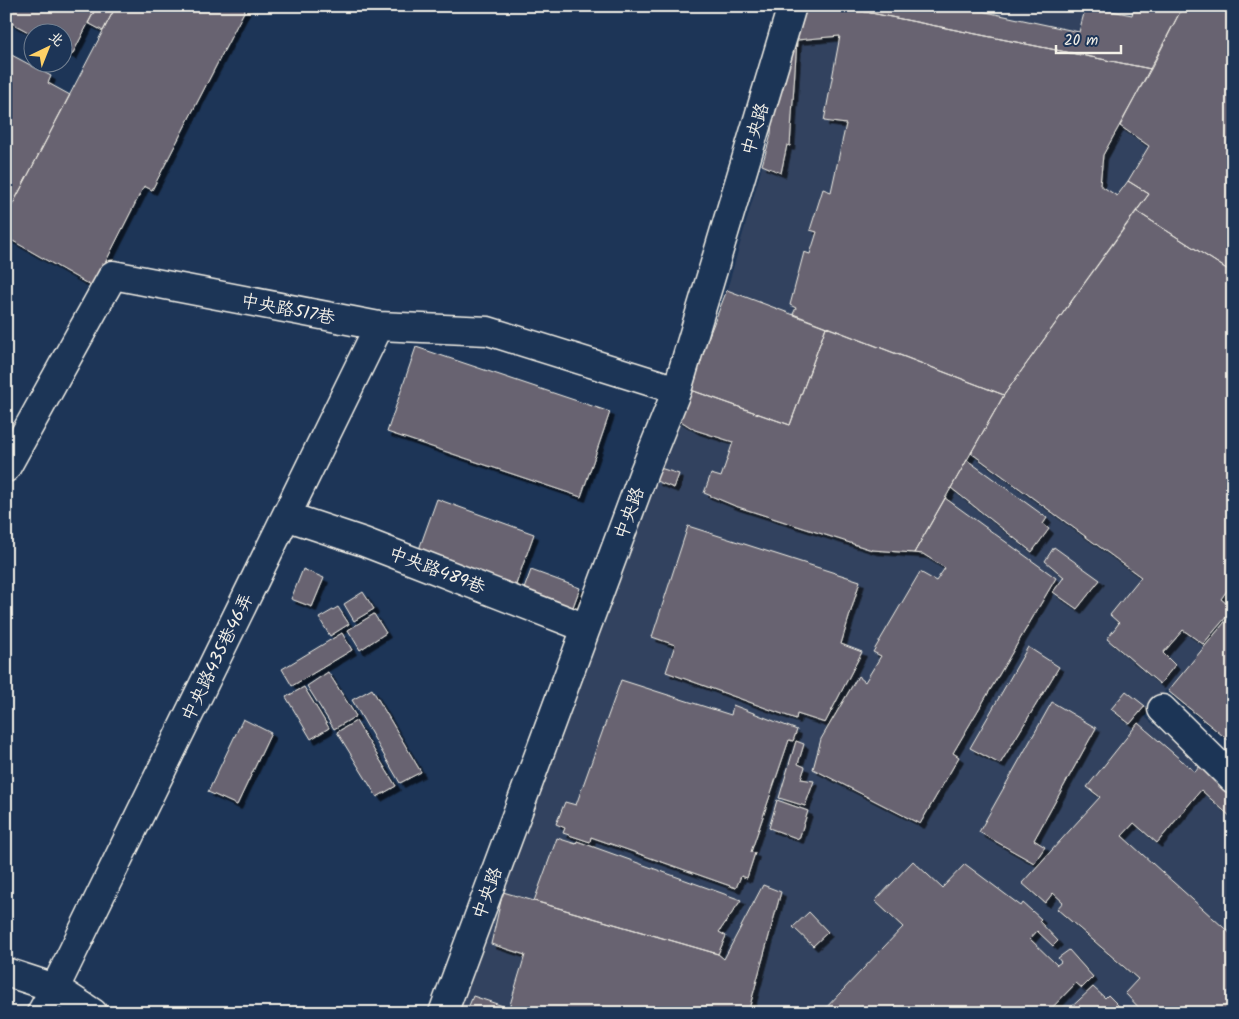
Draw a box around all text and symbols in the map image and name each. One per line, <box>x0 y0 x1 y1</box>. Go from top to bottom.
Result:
north arrow <box>22 22 72 72</box>
scale bar <box>1056 22 1122 54</box>
text: 北 <box>44 26 69 52</box>
text: 20 m <box>1064 29 1098 53</box>
street label: 中央路 <box>735 99 778 159</box>
street label: 中央路517巷 <box>238 287 337 334</box>
street label: 中央路 <box>608 483 653 544</box>
street label: 中央路489巷 <box>384 540 489 603</box>
street label: 中央路435巷46弄 <box>175 588 262 727</box>
street label: 中央路 <box>466 863 511 924</box>

